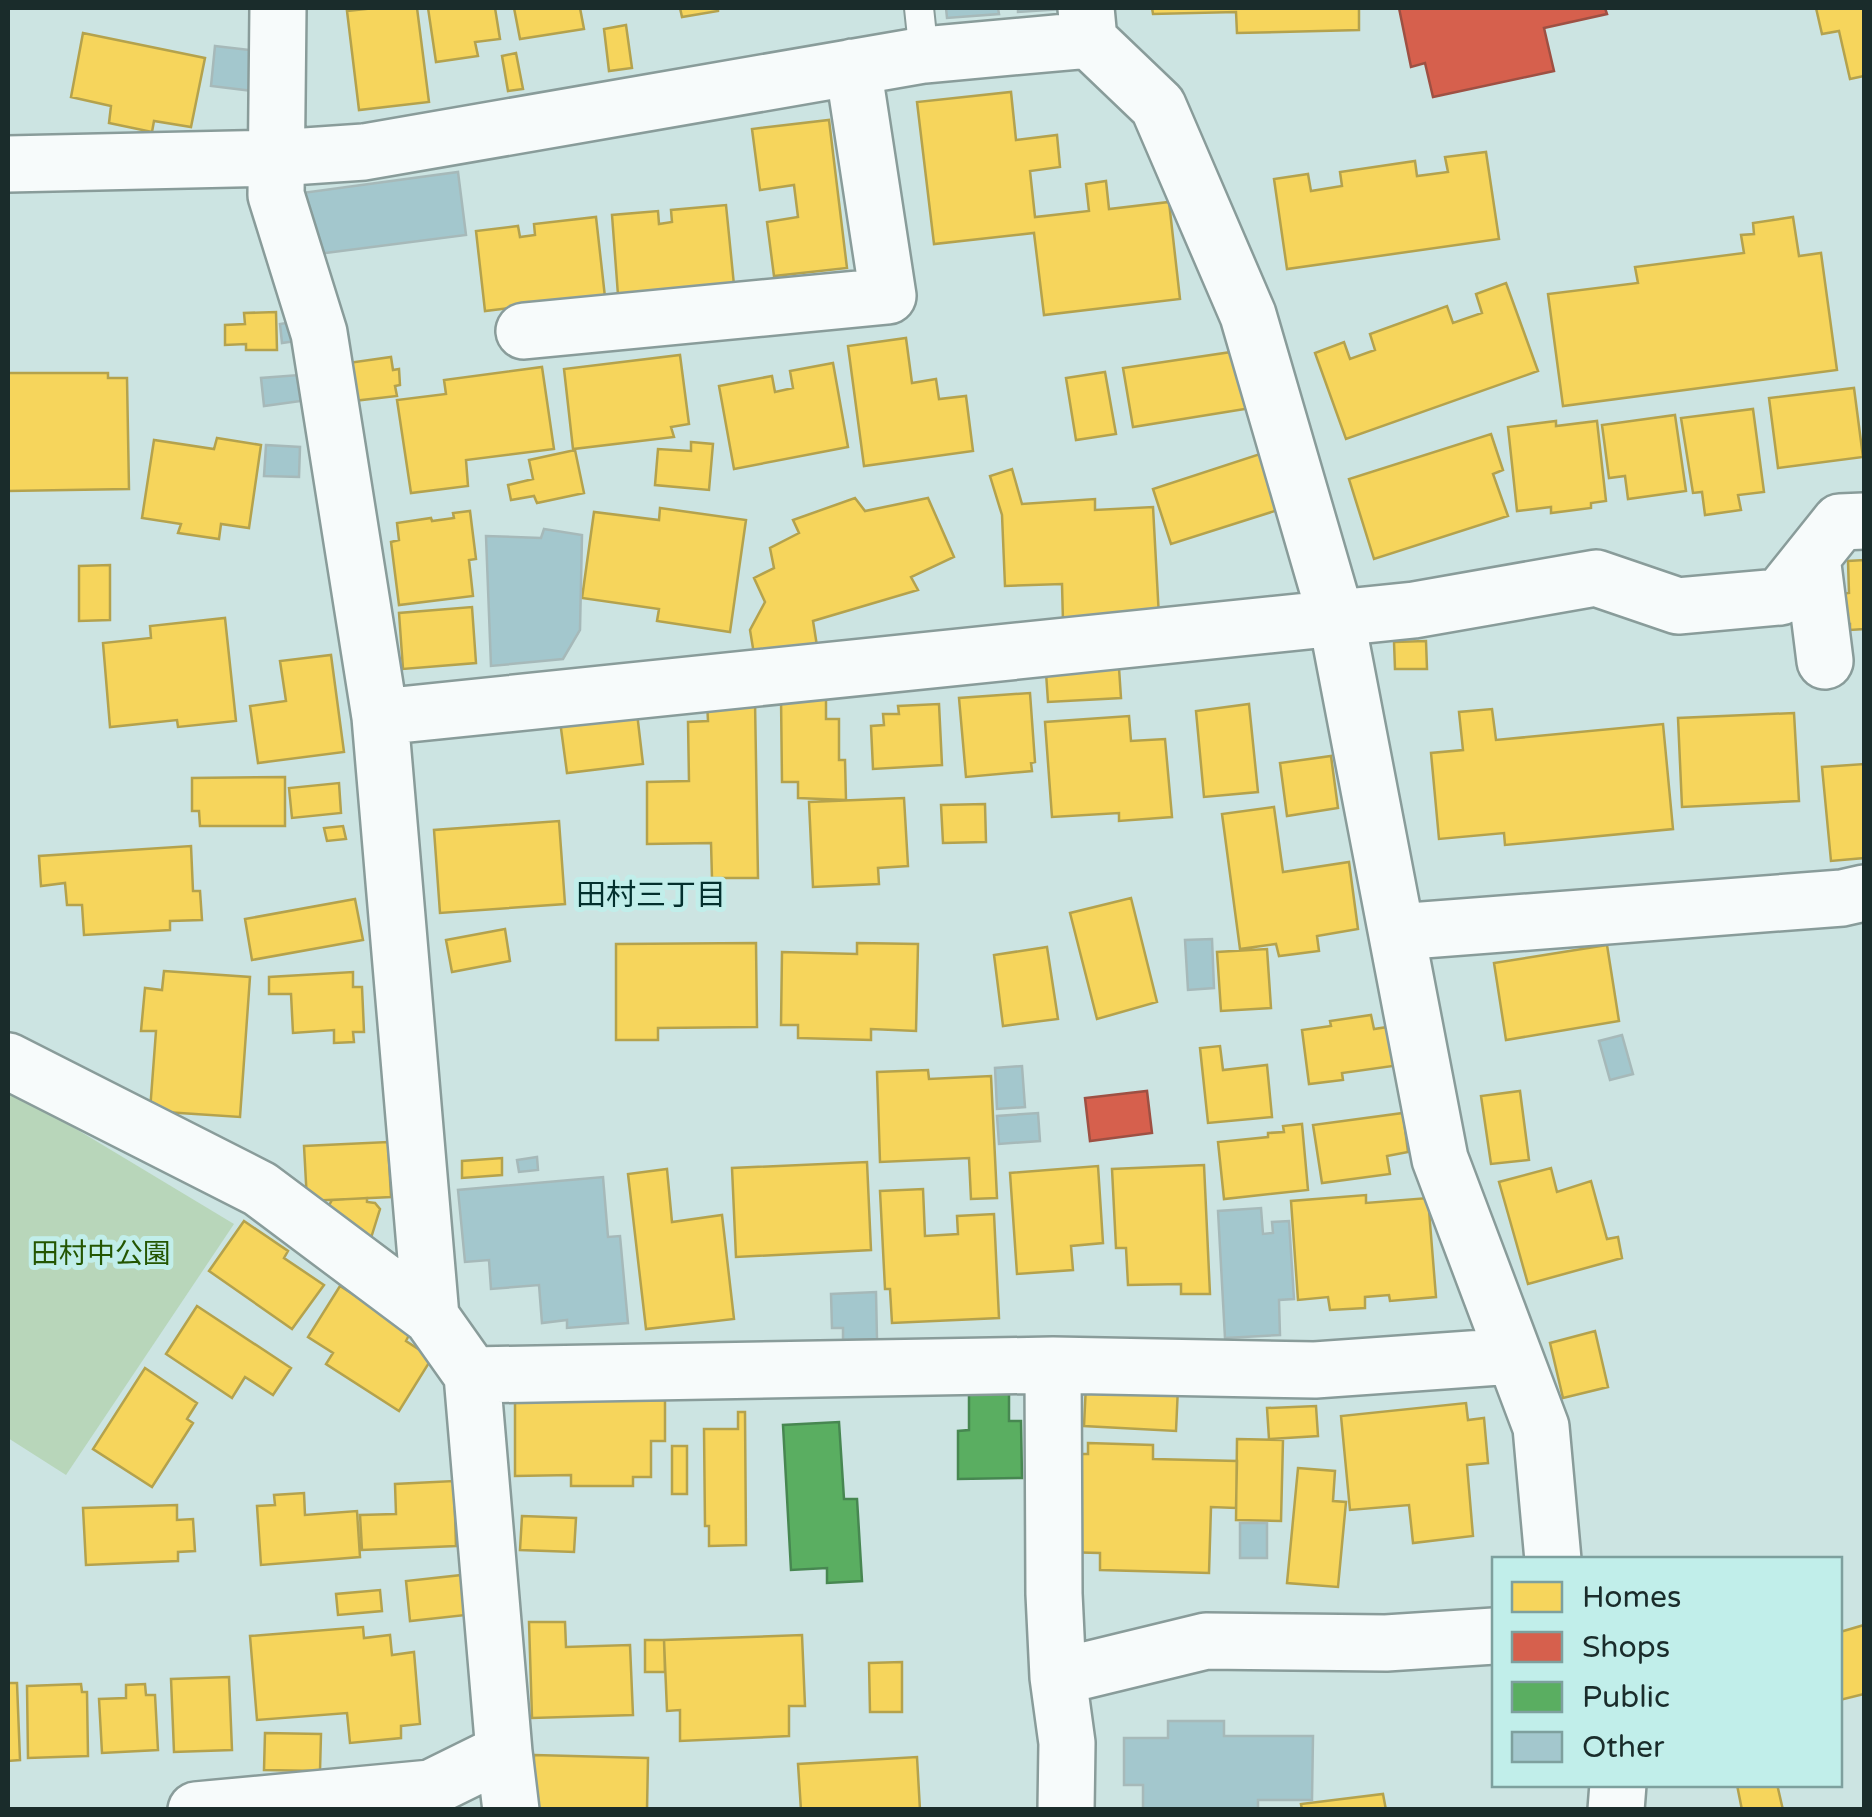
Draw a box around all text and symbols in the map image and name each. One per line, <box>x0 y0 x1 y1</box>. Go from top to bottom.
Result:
district label: 田村三丁目 <box>576 877 726 914</box>
park label: 田村中公園 <box>31 1237 171 1271</box>
legend <box>1492 1557 1842 1787</box>
text: Homes <box>1582 1579 1681 1616</box>
text: Shops <box>1582 1629 1670 1666</box>
text: Public <box>1582 1679 1670 1716</box>
text: Other <box>1582 1729 1665 1766</box>

